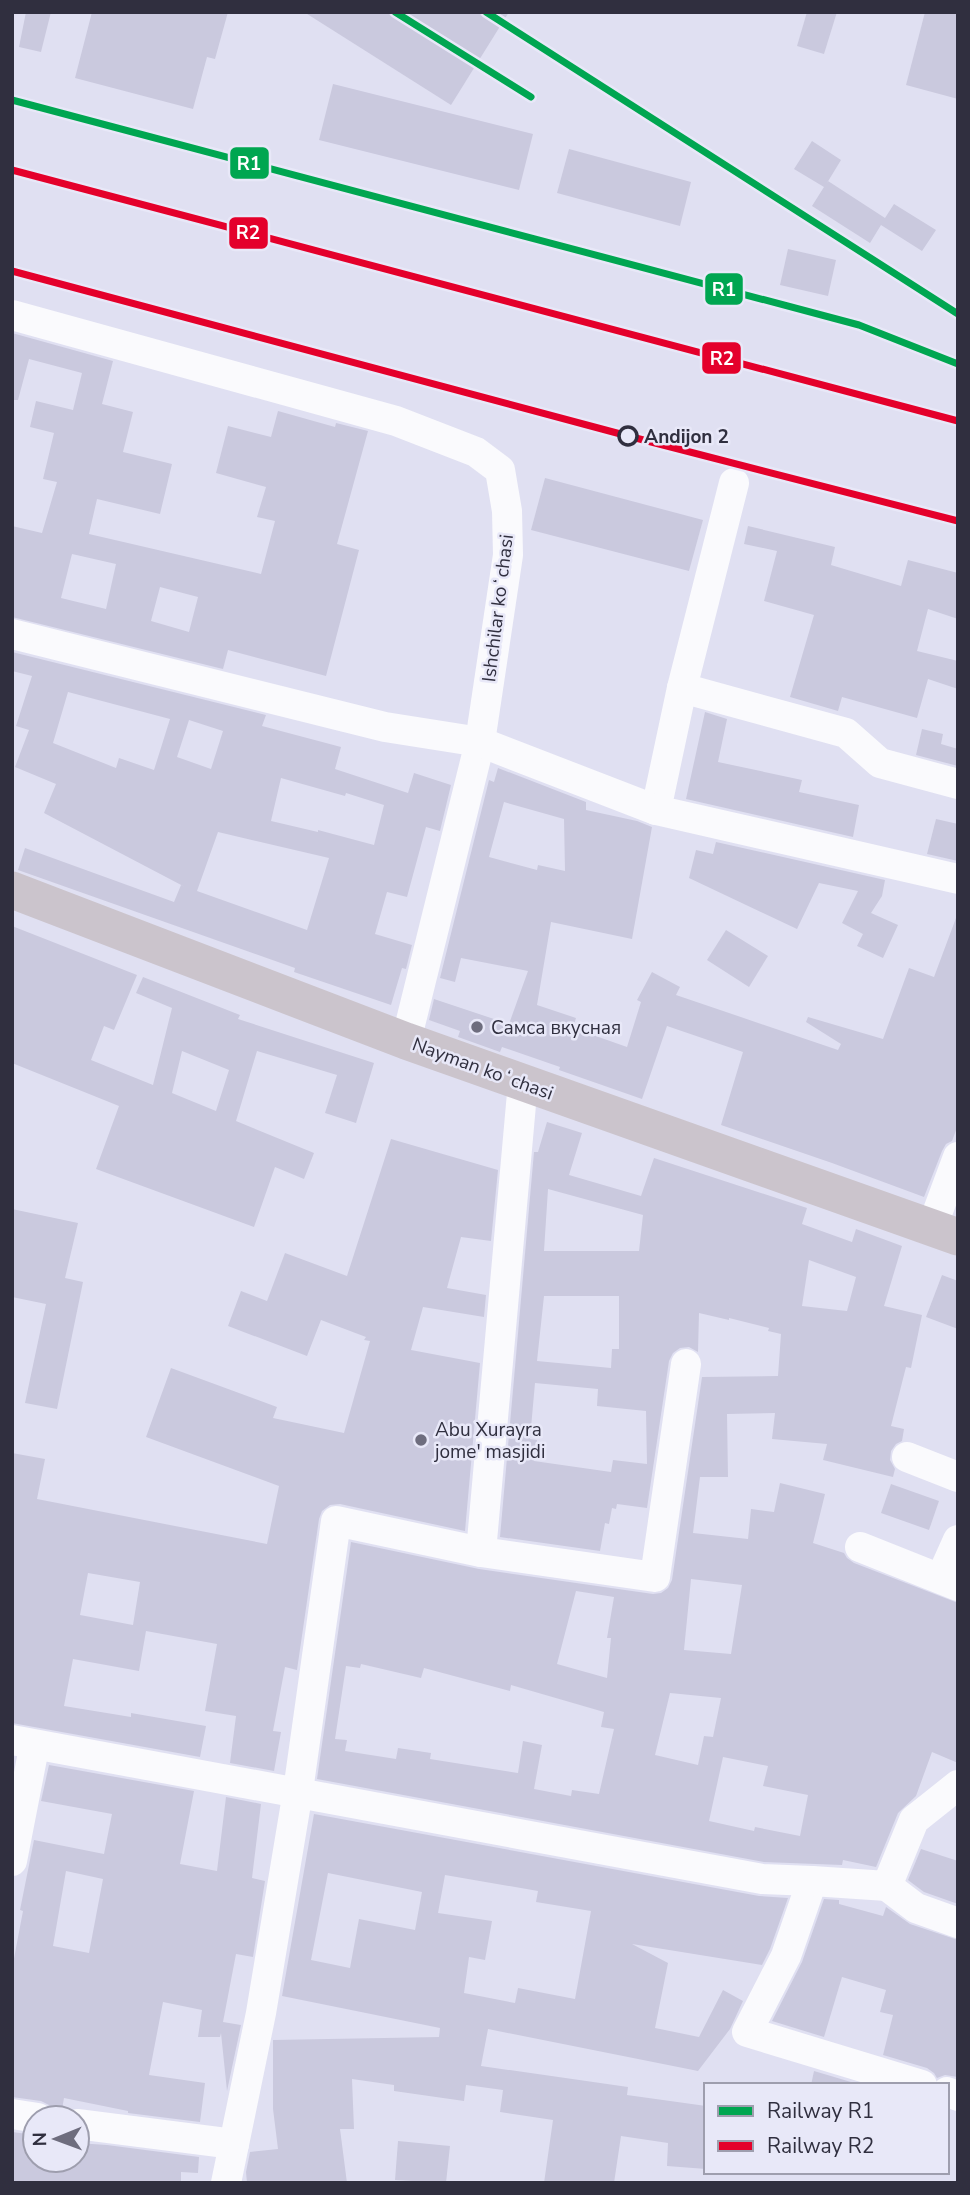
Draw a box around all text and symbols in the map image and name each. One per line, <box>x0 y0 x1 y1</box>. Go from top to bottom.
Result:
line badge: R1 <box>229 146 270 180</box>
text: R1 <box>237 151 261 177</box>
line badge: R2 <box>228 216 269 250</box>
text: R2 <box>236 220 260 246</box>
line badge: R1 <box>704 272 744 306</box>
text: R1 <box>712 277 736 303</box>
line badge: R2 <box>701 341 742 375</box>
text: R2 <box>710 346 734 372</box>
place label: Andijon 2 <box>644 424 729 450</box>
marker: Andijon 2 <box>618 426 638 446</box>
street label: Ishchilar koʻchasi <box>476 533 520 684</box>
place label: Самса вкусная <box>491 1015 621 1041</box>
marker: Самса вкусная <box>469 1019 485 1035</box>
street label: Nayman koʻchasi <box>409 1031 557 1107</box>
place label: Abu Xurayra jome' masjidi <box>433 1417 545 1465</box>
marker: Abu Xurayra jome' masjidi <box>413 1432 429 1448</box>
legend <box>704 2083 949 2174</box>
text: Railway R1 <box>767 2097 874 2125</box>
north arrow <box>21 2104 91 2174</box>
text: N <box>27 2132 53 2147</box>
text: Railway R2 <box>767 2132 874 2160</box>

